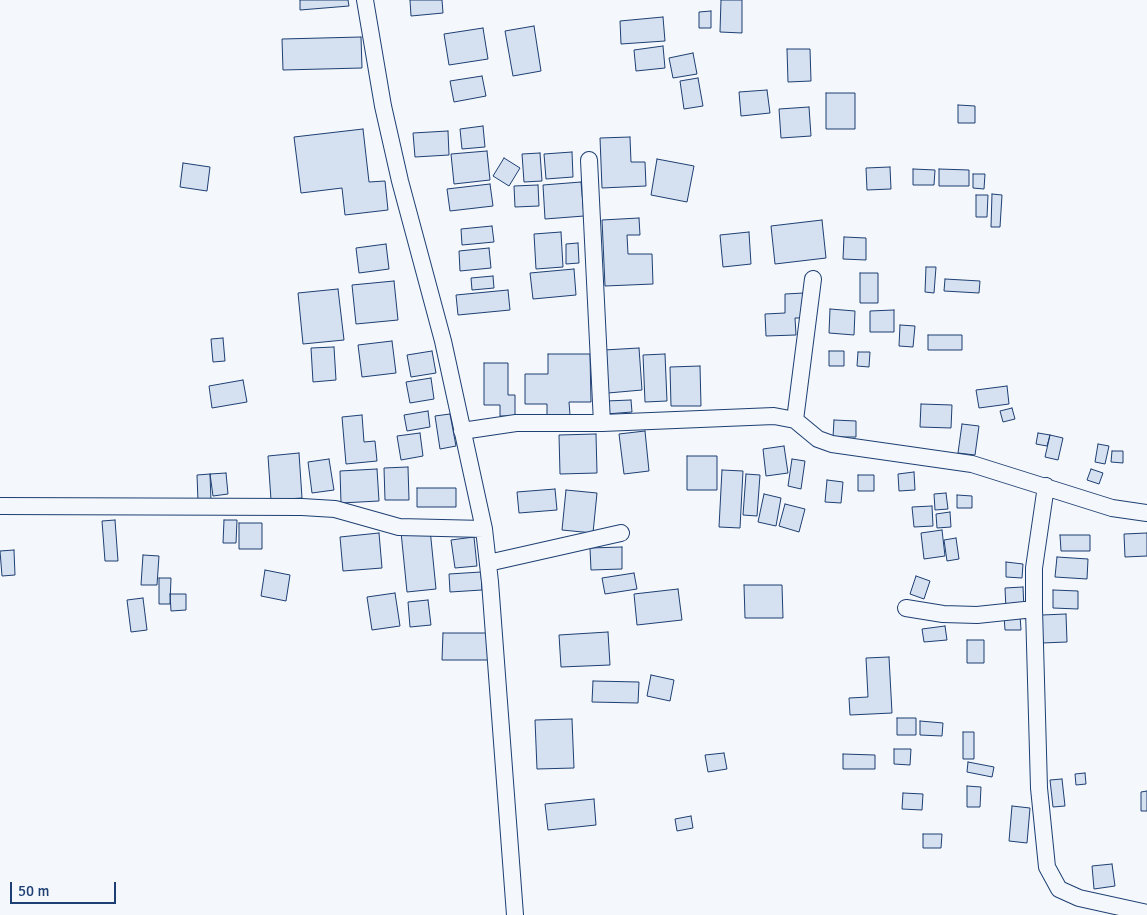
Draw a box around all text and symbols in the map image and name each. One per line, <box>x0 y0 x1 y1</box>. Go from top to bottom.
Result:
scale bar <box>12 872 119 904</box>
text: 50 m <box>18 882 49 900</box>

